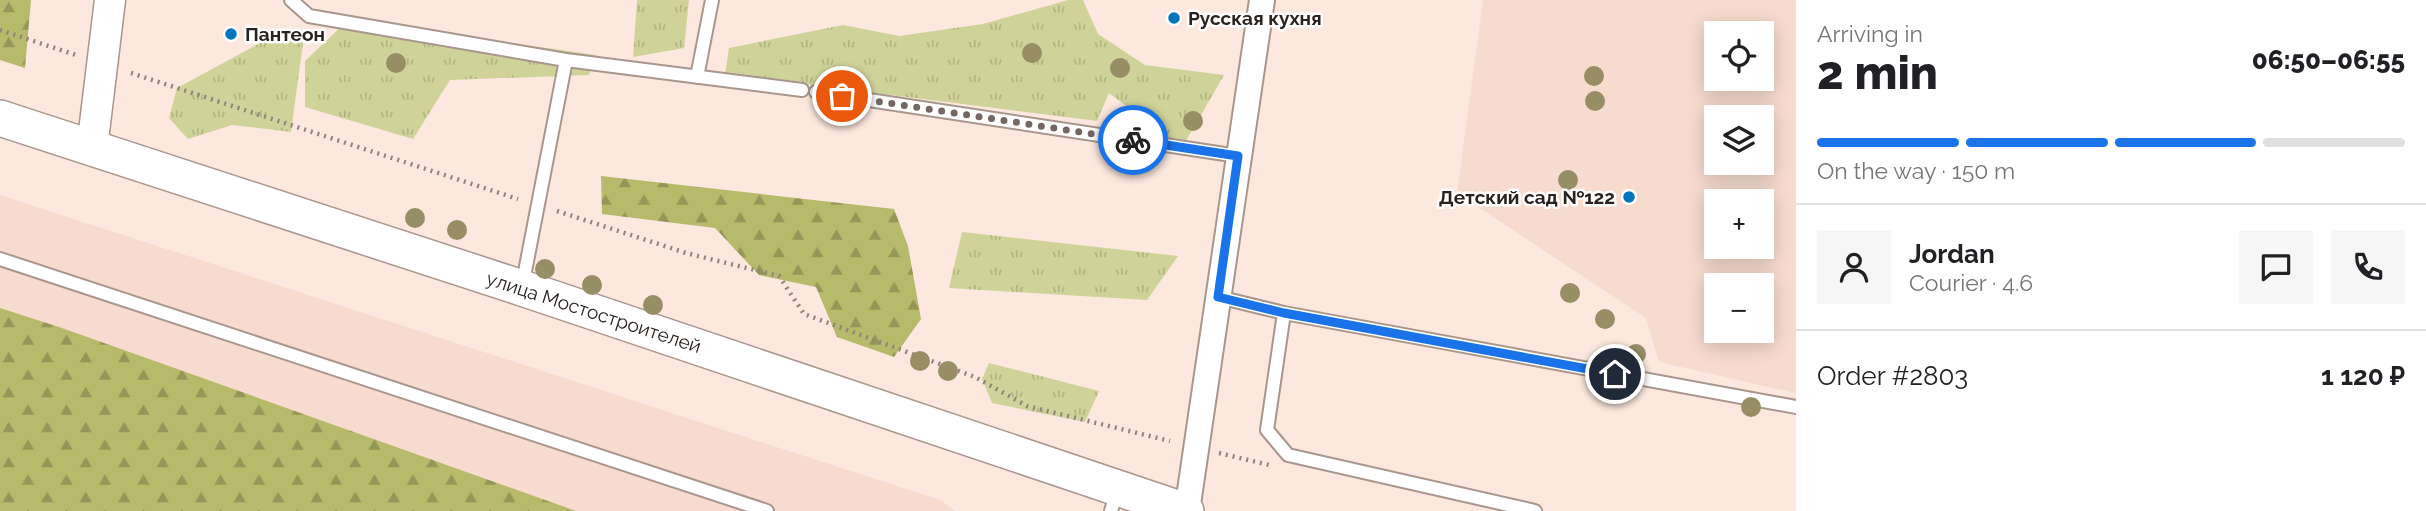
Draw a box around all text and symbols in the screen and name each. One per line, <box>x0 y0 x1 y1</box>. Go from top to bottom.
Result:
place label: Русская кухня <box>1188 7 1322 29</box>
marker: Русская кухня <box>1166 10 1182 26</box>
text: Arriving in <box>1817 20 1923 47</box>
map controls <box>1704 21 1774 343</box>
button: locate <box>1704 21 1774 91</box>
place label: Пантеон <box>245 23 325 45</box>
marker: Пантеон <box>223 26 239 42</box>
text: 06:50–06:55 <box>2252 45 2405 75</box>
text: 2 min <box>1817 46 1938 100</box>
pin <box>812 66 872 126</box>
icon: bag <box>823 77 861 115</box>
courier <box>1098 105 1168 175</box>
button: layers <box>1704 105 1774 175</box>
icon: bike <box>1114 121 1152 159</box>
text: On the way · 150 m <box>1817 157 2015 184</box>
place label: Детский сад №122 <box>1439 186 1615 208</box>
marker: Детский сад №122 <box>1621 189 1637 205</box>
button: + <box>1704 189 1774 259</box>
button: person <box>1817 230 1891 304</box>
button: chat <box>2239 230 2313 304</box>
button: phone <box>2331 230 2405 304</box>
text: Jordan <box>1909 239 1995 269</box>
street label: улица Мостостроителей <box>484 267 704 357</box>
text: Courier · 4.6 <box>1909 269 2033 296</box>
button: − <box>1704 273 1774 343</box>
pin <box>1585 344 1645 404</box>
icon: home <box>1596 355 1634 393</box>
text: Order #2803 <box>1817 361 1968 391</box>
text: 1 120 ₽ <box>2321 361 2405 391</box>

